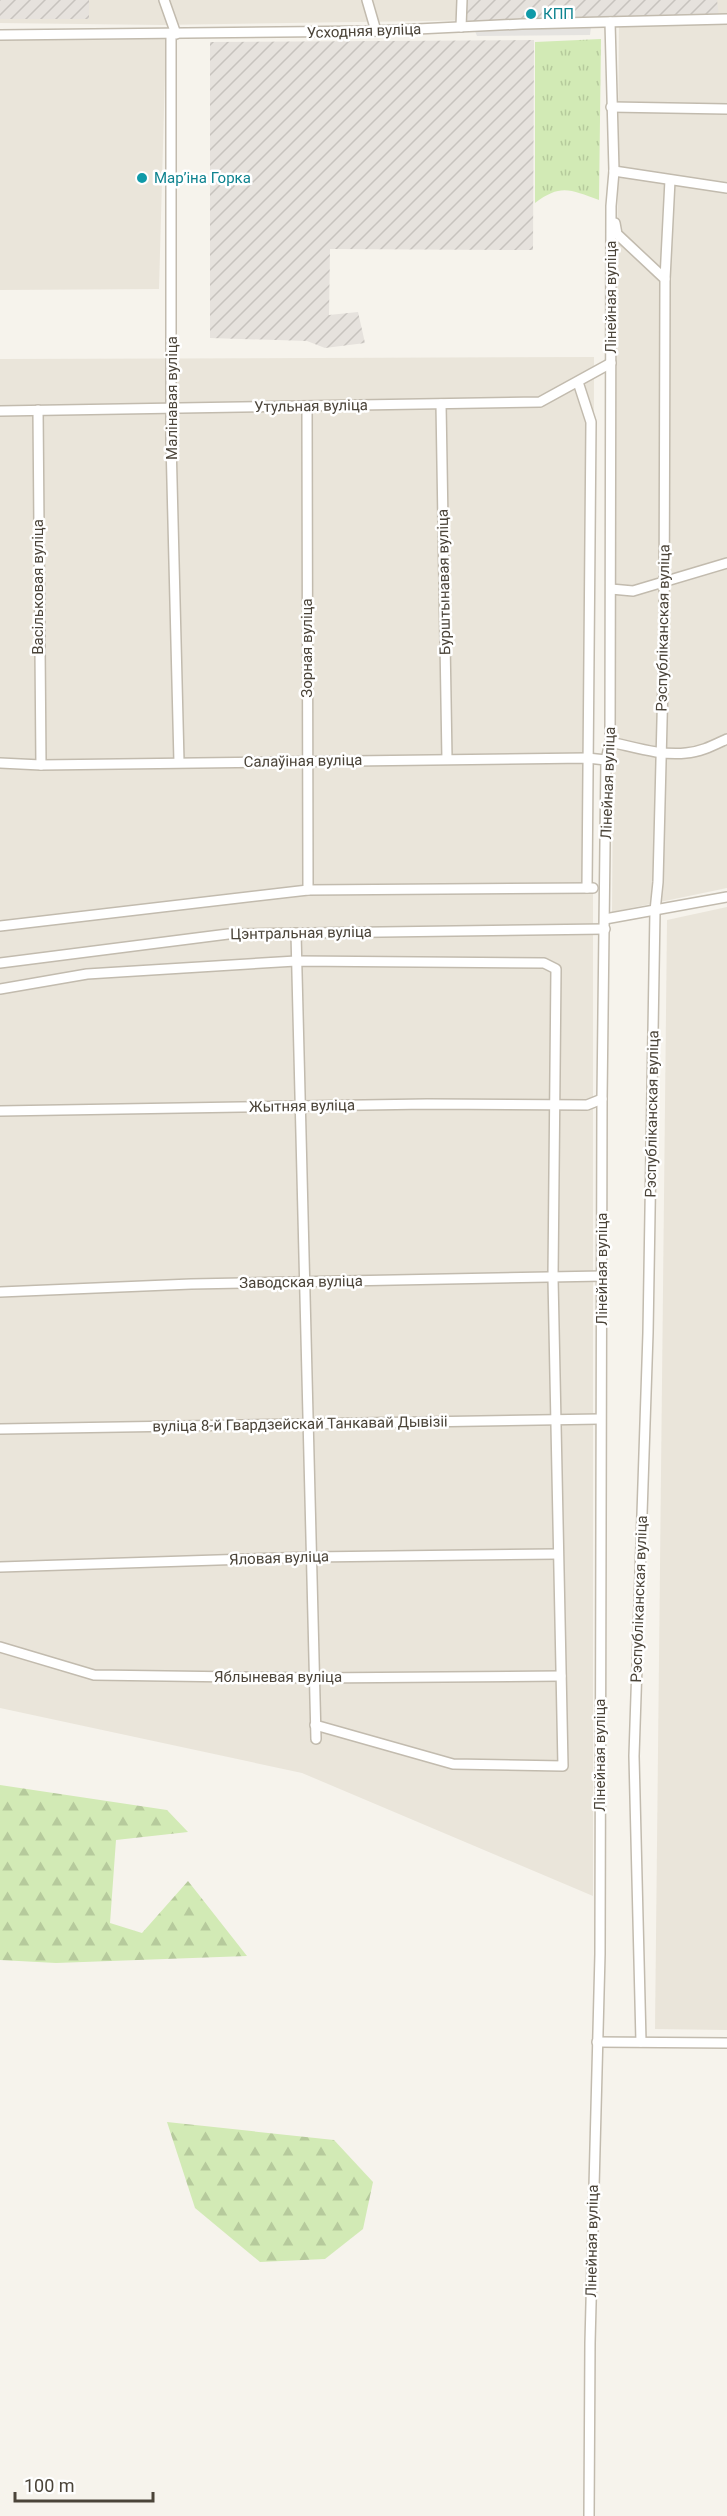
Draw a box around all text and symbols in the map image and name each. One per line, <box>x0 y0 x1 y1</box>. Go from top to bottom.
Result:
place label: КПП <box>543 5 574 23</box>
marker: КПП <box>524 7 538 21</box>
street label: Усходняя вуліца <box>306 20 422 42</box>
place label: Марʼіна Горка <box>154 169 251 187</box>
marker: Марʼіна Горка <box>135 171 149 185</box>
street label: Лінейная вуліца <box>602 241 620 353</box>
street label: Малінавая вуліца <box>163 336 181 460</box>
street label: Утульная вуліца <box>254 396 368 416</box>
street label: Бурштынавая вуліца <box>434 509 454 655</box>
street label: Васільковая вуліца <box>29 519 47 655</box>
street label: Рэспубліканская вуліца <box>653 544 673 712</box>
street label: Зорная вуліца <box>298 598 316 698</box>
street label: Лінейная вуліца <box>597 726 619 840</box>
street label: Салаўіная вуліца <box>243 751 363 771</box>
street label: Цэнтральная вуліца <box>230 923 372 943</box>
street label: Рэспубліканская вуліца <box>642 1030 662 1198</box>
street label: Жытняя вуліца <box>249 1096 355 1116</box>
street label: Лінейная вуліца <box>593 1213 611 1325</box>
street label: Заводская вуліца <box>239 1272 363 1292</box>
street label: вуліца 8-й Гвардзейскай Танкавай Дывізіі <box>152 1412 448 1436</box>
street label: Рэспубліканская вуліца <box>627 1515 651 1683</box>
street label: Яловая вуліца <box>229 1547 329 1569</box>
street label: Яблыневая вуліца <box>214 1668 342 1686</box>
street label: Лінейная вуліца <box>591 1699 609 1811</box>
street label: Лінейная вуліца <box>582 2184 602 2298</box>
scale bar <box>15 2465 153 2503</box>
text: 100 m <box>24 2475 75 2496</box>

